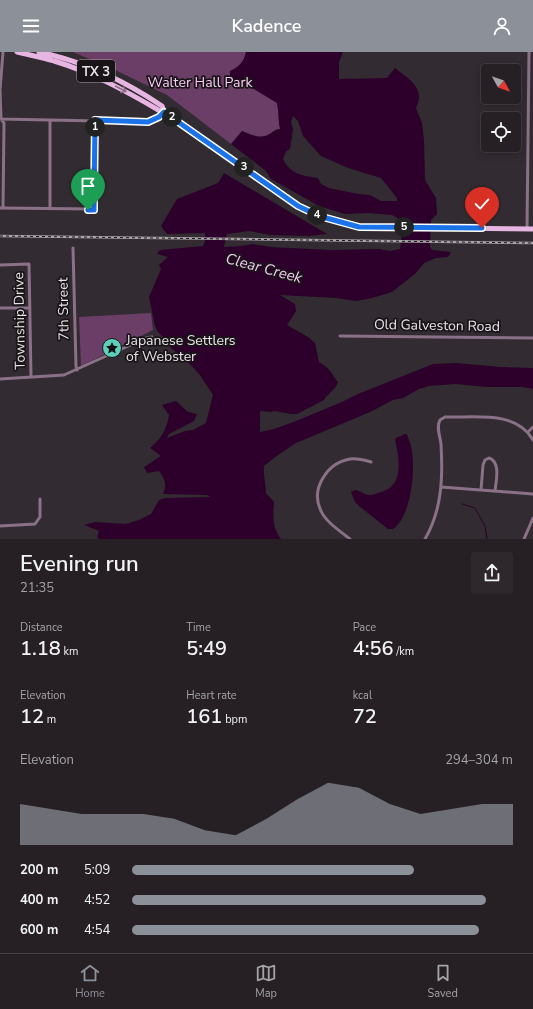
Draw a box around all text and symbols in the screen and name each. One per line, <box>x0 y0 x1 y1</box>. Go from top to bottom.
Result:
text: Kadence <box>232 14 301 38</box>
icon: menu <box>20 15 42 37</box>
icon: person <box>491 15 513 37</box>
road number: TX 3 <box>77 60 115 82</box>
north arrow <box>481 64 521 104</box>
map controls <box>481 64 521 152</box>
park label: Walter Hall Park <box>148 73 253 92</box>
one-way arrow <box>115 86 127 93</box>
pin: 2 <box>162 107 182 127</box>
text: 2 <box>169 109 175 124</box>
button: locate <box>481 112 521 152</box>
pin: 1 <box>85 117 105 137</box>
text: 1 <box>92 119 98 134</box>
pin: 3 <box>234 157 254 177</box>
text: 3 <box>241 159 247 174</box>
pin <box>71 169 105 210</box>
icon: arrive <box>77 175 99 197</box>
pin <box>465 187 499 228</box>
icon: check <box>471 193 493 215</box>
pin: 4 <box>307 205 327 225</box>
text: 4 <box>314 207 320 222</box>
pin: 5 <box>394 217 414 237</box>
text: 5 <box>401 219 407 234</box>
water label: Clear Creek <box>224 248 305 288</box>
street label: Township Drive <box>9 272 30 370</box>
street label: 7th Street <box>53 277 74 341</box>
street label: Old Galveston Road <box>374 315 500 336</box>
place label: Japanese Settlers of Webster <box>125 331 236 366</box>
place icon: Japanese Settlers of Webster <box>101 337 123 359</box>
text: Evening run <box>20 549 139 579</box>
button: share <box>471 552 513 594</box>
text: 21:35 <box>20 579 54 597</box>
text: Distance <box>20 620 63 635</box>
text: Time <box>186 620 211 635</box>
text: Pace <box>353 620 376 635</box>
text: 1.18 <box>20 635 61 662</box>
text: 5:49 <box>186 635 227 662</box>
text: 4:56 <box>353 635 393 662</box>
text: km <box>61 644 79 659</box>
text: /km <box>393 644 414 659</box>
text: Elevation <box>20 688 66 703</box>
text: Heart rate <box>186 688 237 703</box>
text: kcal <box>353 688 372 703</box>
text: 12 <box>20 703 44 730</box>
text: 161 <box>186 703 222 730</box>
text: 72 <box>353 703 377 730</box>
text: m <box>44 712 56 727</box>
text: bpm <box>222 712 247 727</box>
text: Elevation <box>20 751 74 769</box>
text: 294–304 m <box>445 751 513 769</box>
text: 200 m <box>20 861 58 879</box>
text: 5:09 <box>84 861 110 879</box>
text: 400 m <box>20 891 58 909</box>
text: 4:52 <box>84 891 110 909</box>
text: 600 m <box>20 921 58 939</box>
text: 4:54 <box>84 921 110 939</box>
tab: Home <box>75 962 105 1001</box>
tab: Map <box>255 962 277 1001</box>
tab: Saved <box>427 962 458 1001</box>

